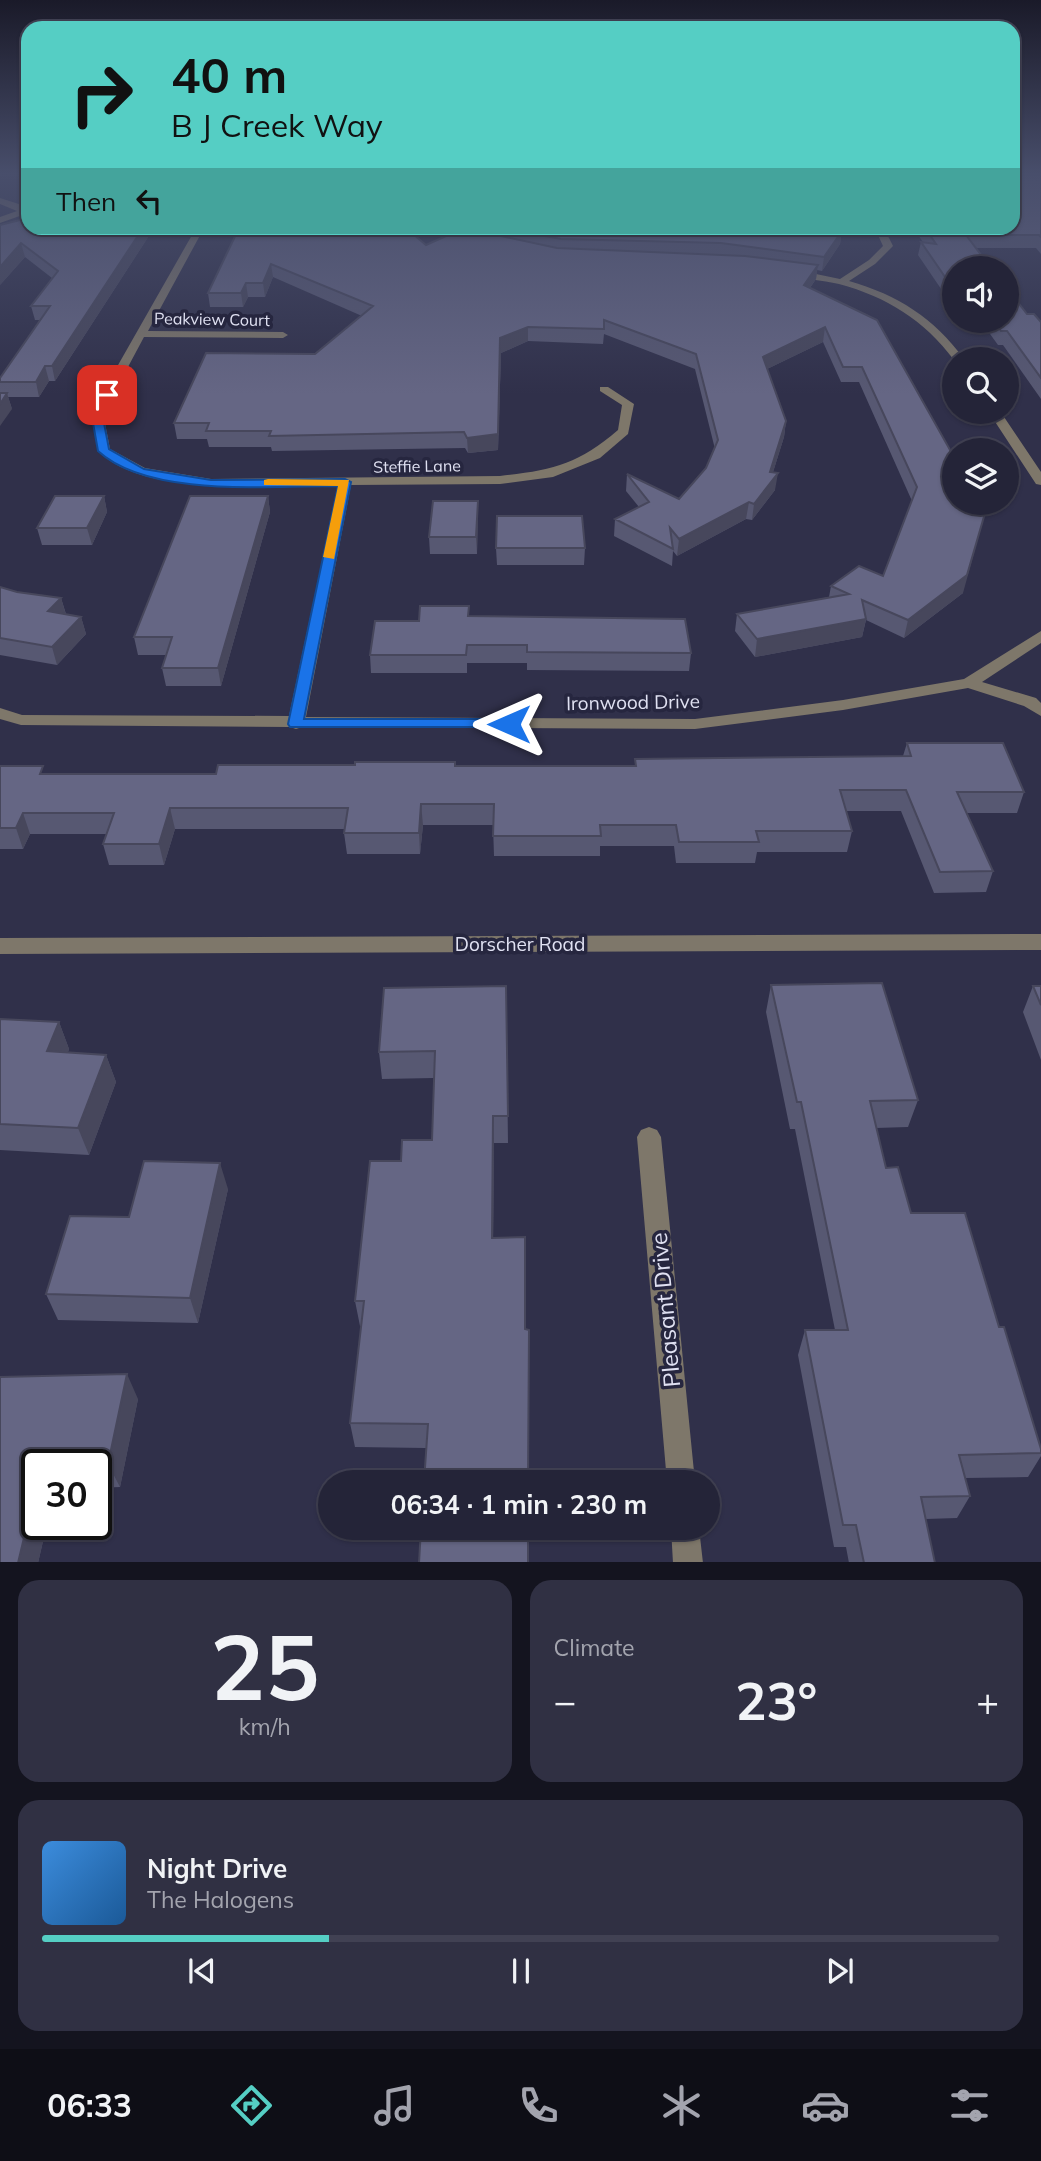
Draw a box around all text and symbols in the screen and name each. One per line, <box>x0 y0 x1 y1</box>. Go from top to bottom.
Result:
text: 40 m <box>171 44 287 105</box>
icon: right <box>56 49 147 140</box>
text: B J Creek Way <box>171 105 383 145</box>
icon: left <box>130 182 168 220</box>
text: Then <box>56 185 116 218</box>
map controls <box>942 256 1019 515</box>
button: sound <box>942 256 1019 333</box>
street label: Peakview Court <box>154 308 271 330</box>
button: search <box>942 347 1019 424</box>
pin <box>77 365 137 425</box>
icon: arrive <box>88 376 126 414</box>
button: layers <box>942 438 1019 515</box>
street label: Steffie Lane <box>373 455 461 477</box>
position arrow <box>472 687 546 761</box>
street label: Ironwood Drive <box>566 689 700 715</box>
street label: Dorscher Road <box>455 932 585 956</box>
street label: Pleasant Drive <box>644 1232 686 1388</box>
speed limit sign: 30 <box>21 1449 112 1540</box>
text: 06:34 · 1 min · 230 m <box>391 1488 647 1521</box>
text: 25 <box>210 1609 319 1723</box>
text: Climate <box>554 1633 635 1662</box>
text: 23° <box>735 1668 817 1733</box>
text: − <box>554 1677 576 1725</box>
text: + <box>976 1677 999 1725</box>
text: km/h <box>239 1712 291 1741</box>
text: Night Drive <box>147 1852 287 1885</box>
text: The Halogens <box>147 1885 294 1914</box>
icon: previous <box>183 1952 221 1990</box>
icon: pause <box>502 1952 540 1990</box>
icon: next <box>821 1952 859 1990</box>
icon: directions <box>227 2081 276 2130</box>
icon: music <box>370 2081 419 2130</box>
icon: phone <box>514 2081 563 2130</box>
icon: climate <box>657 2081 706 2130</box>
icon: car <box>801 2081 850 2130</box>
icon: filters <box>945 2081 994 2130</box>
text: 06:33 <box>47 2085 132 2125</box>

